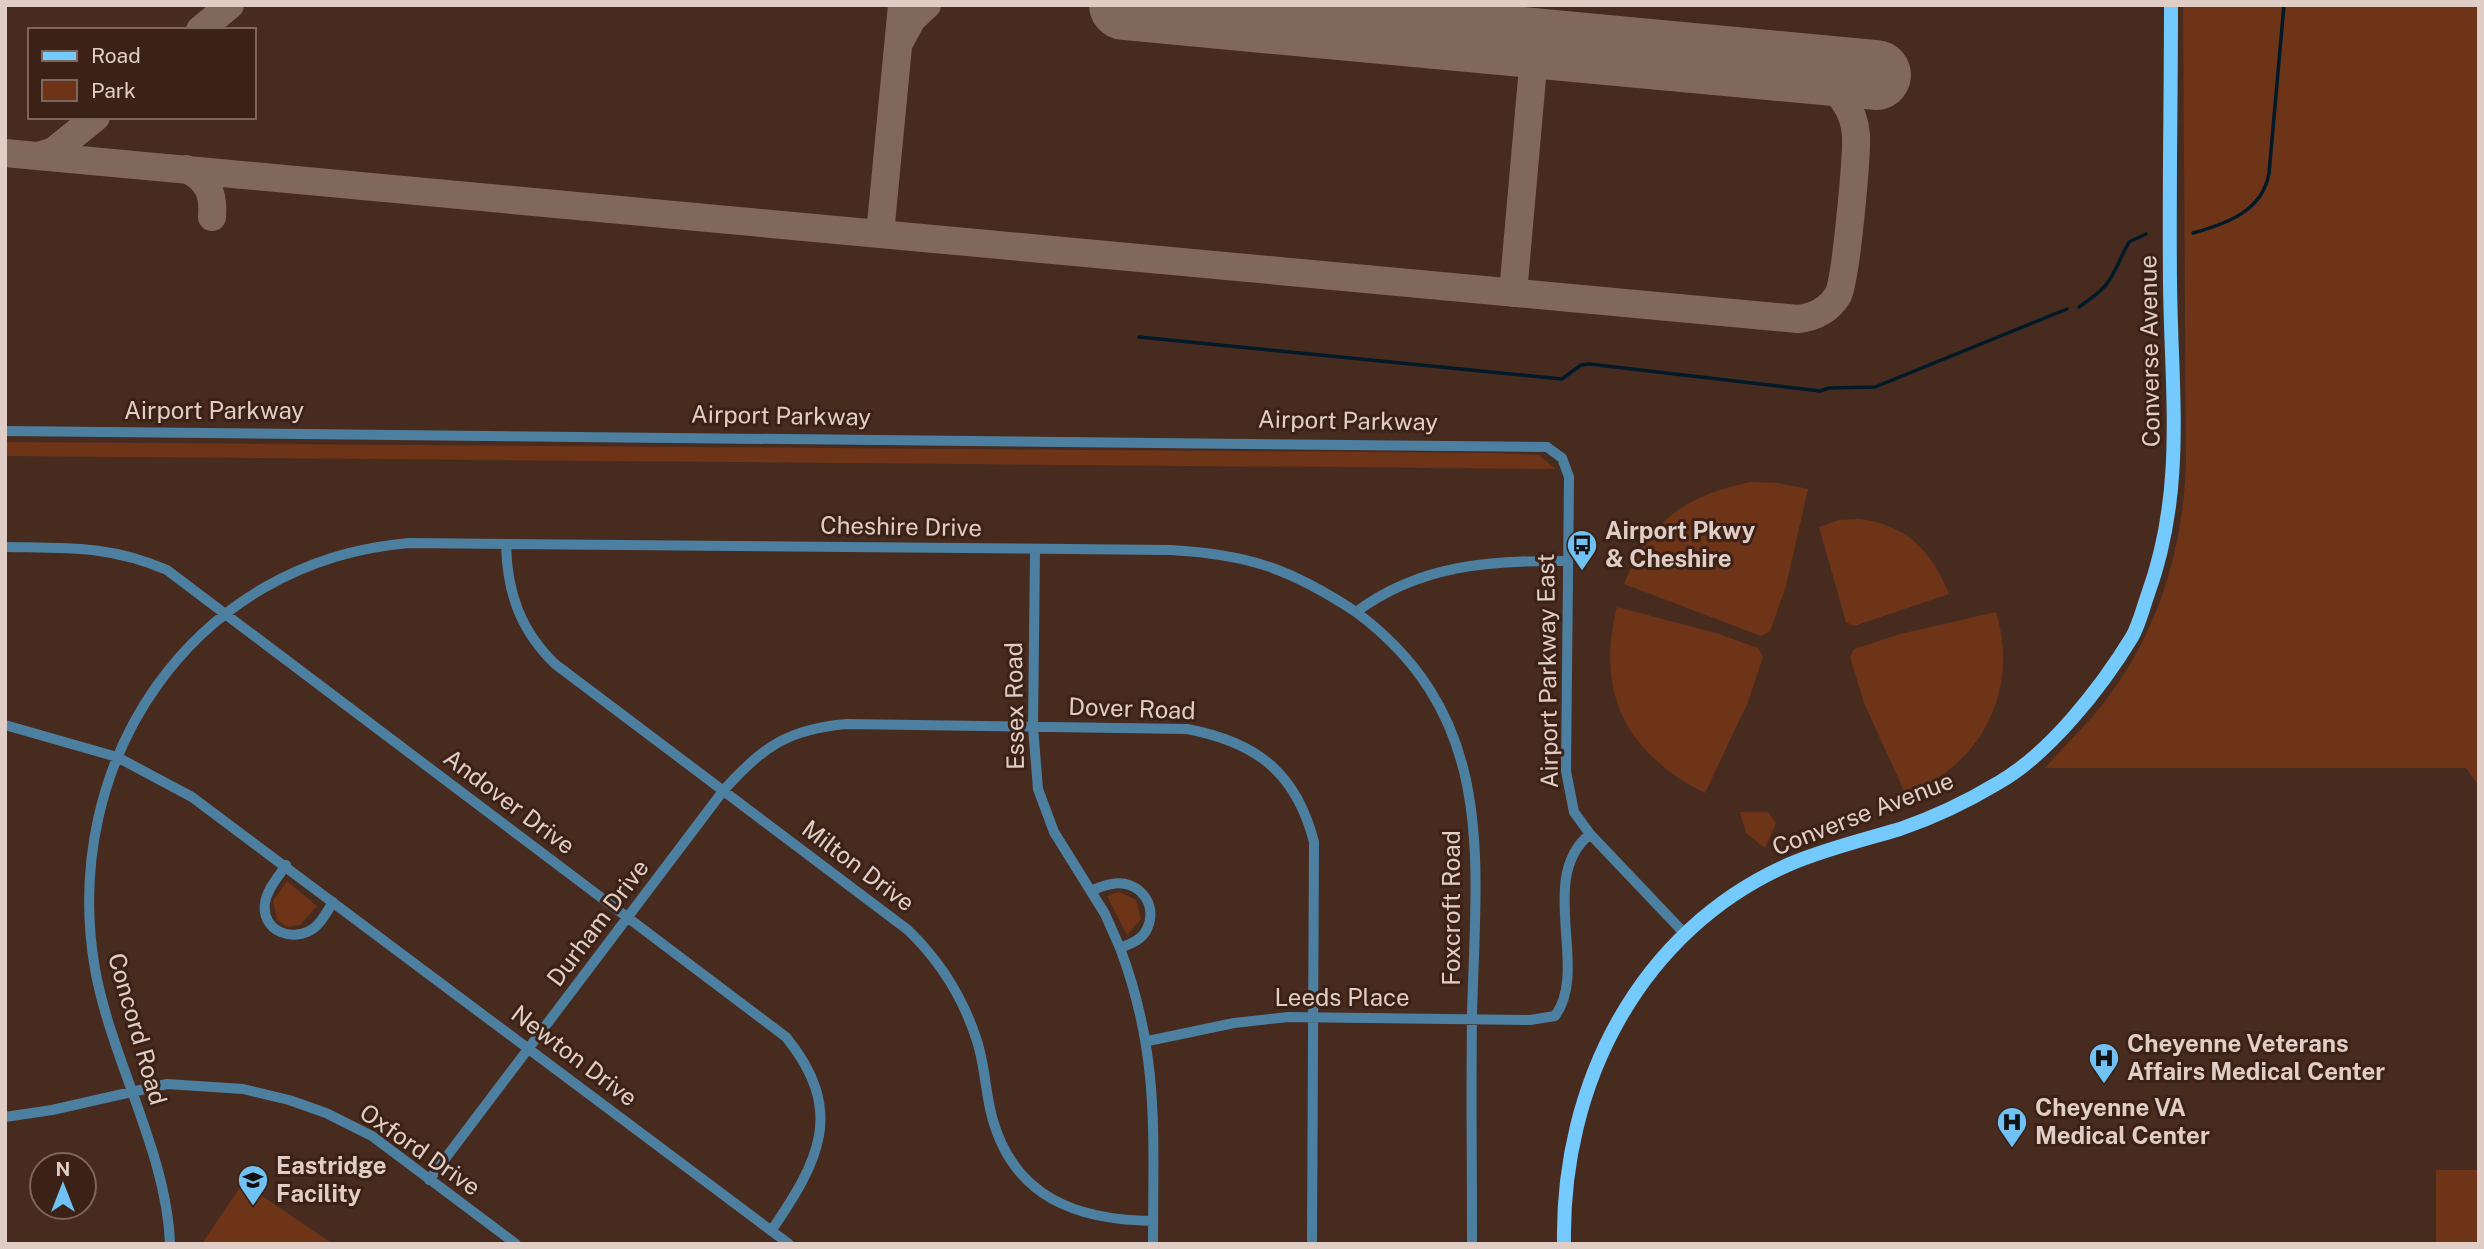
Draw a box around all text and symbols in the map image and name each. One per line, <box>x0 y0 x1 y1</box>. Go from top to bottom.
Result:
legend <box>28 28 256 119</box>
text: Road <box>91 43 141 68</box>
text: Park <box>91 78 136 103</box>
street label: Converse Avenue <box>2133 255 2165 447</box>
street label: Airport Parkway <box>124 396 304 424</box>
street label: Airport Parkway <box>691 399 872 431</box>
street label: Airport Parkway <box>1258 404 1439 436</box>
street label: Cheshire Drive <box>820 511 982 541</box>
place label: Airport Pkwy & Cheshire <box>1605 516 1756 572</box>
bus stop icon: Airport Pkwy & Cheshire <box>1565 528 1599 572</box>
street label: Airport Parkway East <box>1531 553 1563 789</box>
street label: Essex Road <box>999 642 1029 770</box>
street label: Dover Road <box>1068 692 1196 724</box>
street label: Andover Drive <box>439 743 581 860</box>
street label: Converse Avenue <box>1768 766 1957 861</box>
street label: Milton Drive <box>797 814 920 917</box>
street label: Foxcroft Road <box>1437 830 1465 986</box>
street label: Durham Drive <box>541 854 654 991</box>
street label: Concord Road <box>103 950 173 1108</box>
street label: Leeds Place <box>1274 983 1410 1011</box>
street label: Newton Drive <box>506 999 643 1111</box>
place label: Cheyenne Veterans Affairs Medical Center <box>2127 1029 2385 1085</box>
hospital icon: Cheyenne Veterans Affairs Medical Center <box>2087 1041 2121 1085</box>
place label: Cheyenne VA Medical Center <box>2035 1093 2210 1149</box>
street label: Oxford Drive <box>355 1097 486 1201</box>
hospital icon: Cheyenne VA Medical Center <box>1995 1105 2029 1149</box>
north arrow <box>28 1151 98 1221</box>
place label: Eastridge Facility <box>276 1151 387 1207</box>
text: N <box>56 1158 70 1180</box>
school or university icon: Eastridge Facility <box>236 1163 270 1207</box>

